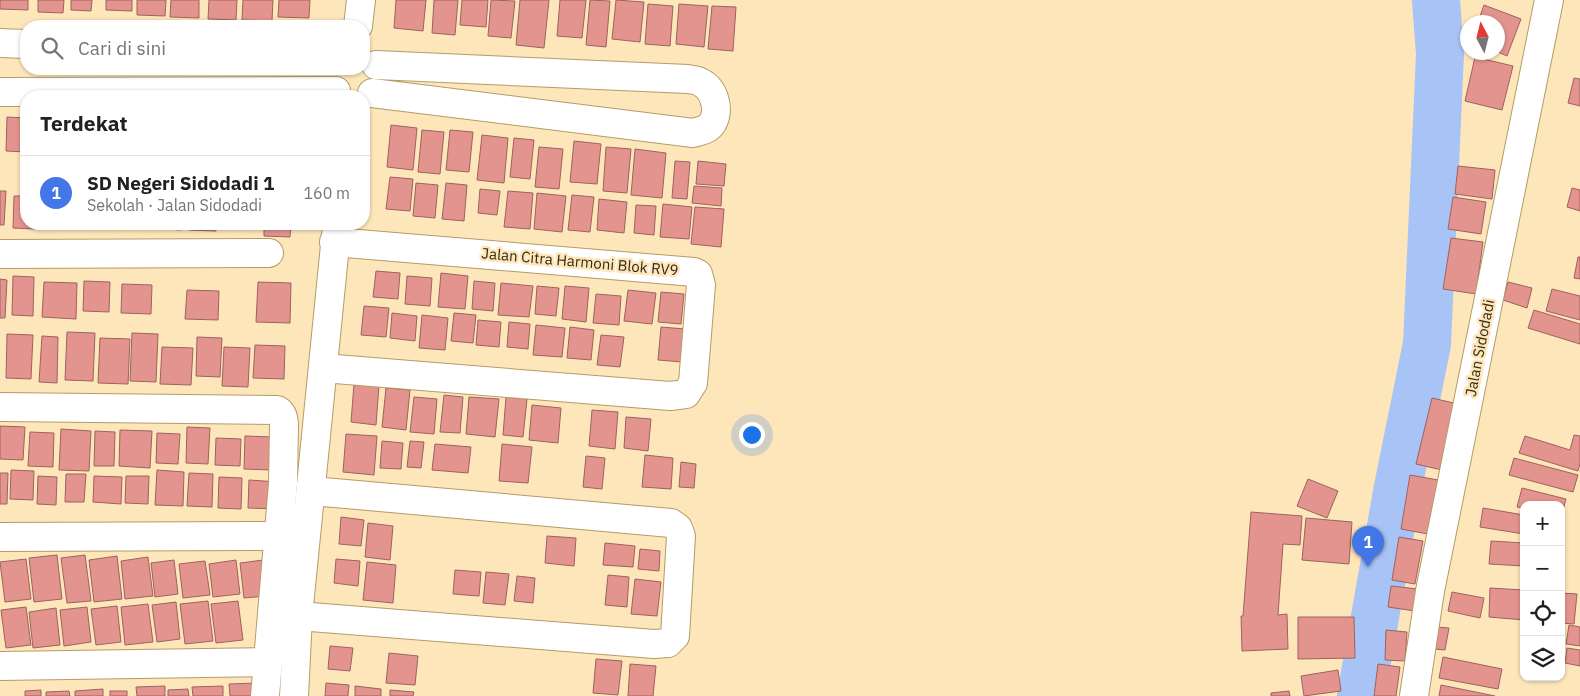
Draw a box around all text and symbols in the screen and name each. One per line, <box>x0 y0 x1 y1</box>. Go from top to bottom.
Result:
north arrow <box>1460 15 1505 60</box>
search box <box>20 20 370 75</box>
icon: search <box>38 34 66 62</box>
text: Cari di sini <box>78 36 166 60</box>
text: Terdekat <box>40 109 128 137</box>
text: SD Negeri Sidodadi 1 <box>87 171 274 195</box>
text: 1 <box>51 183 61 203</box>
text: 160 m <box>303 183 350 203</box>
text: Sekolah · Jalan Sidodadi <box>87 195 262 215</box>
street label: Jalan Citra Harmoni Blok RV9 <box>481 243 679 280</box>
street label: Jalan Sidodadi <box>1461 298 1498 398</box>
your location <box>739 422 765 448</box>
map controls <box>1520 501 1565 681</box>
button: + <box>1520 501 1565 546</box>
pin: 1 <box>1352 526 1384 567</box>
button: − <box>1520 546 1565 591</box>
button: locate <box>1520 591 1565 636</box>
button: layers <box>1520 636 1565 681</box>

